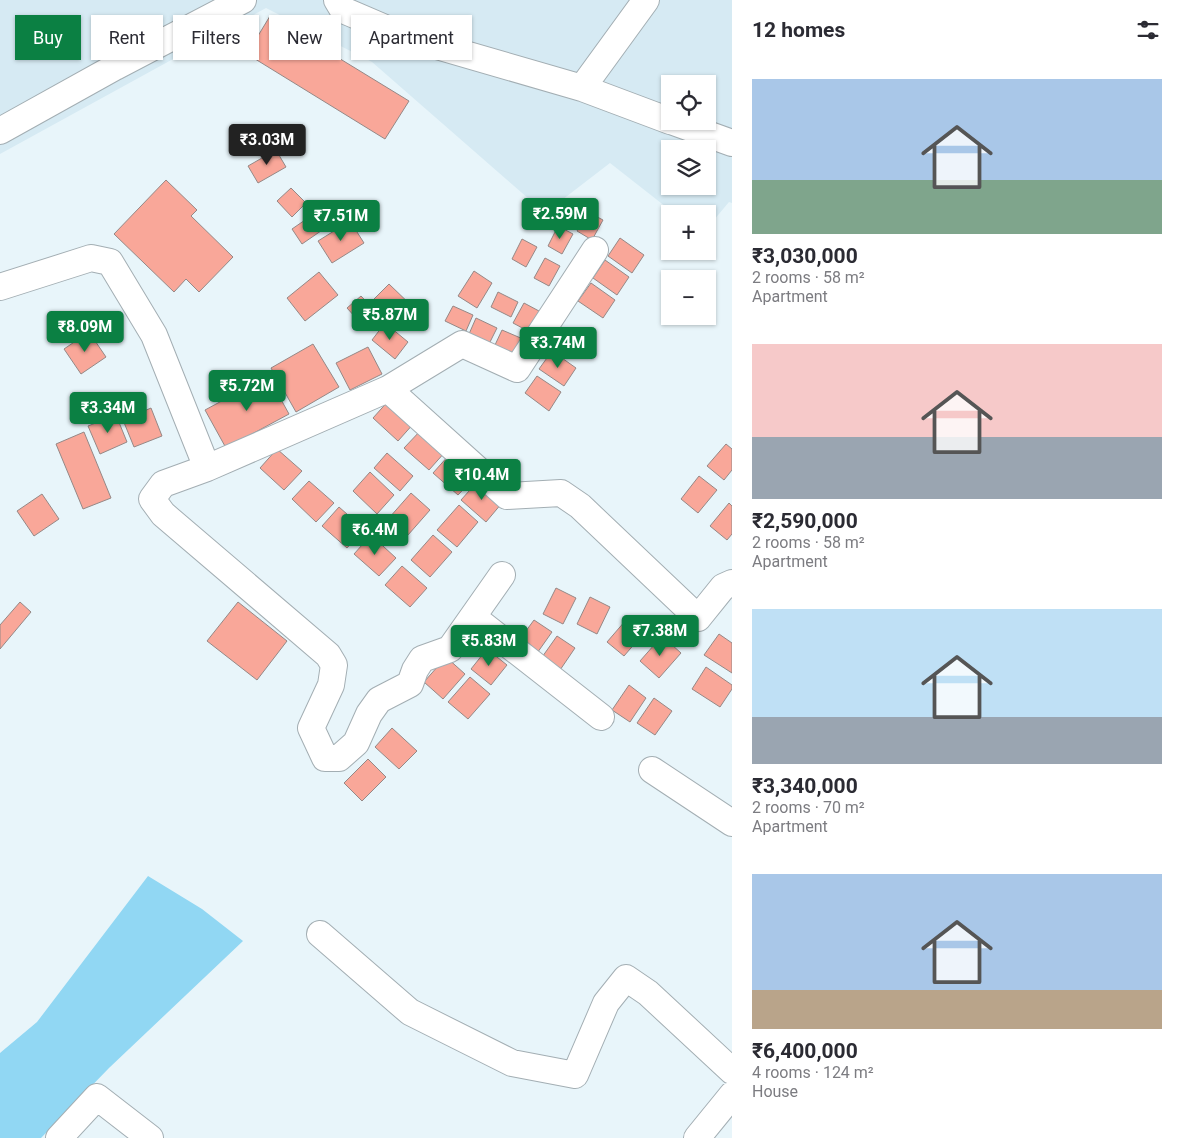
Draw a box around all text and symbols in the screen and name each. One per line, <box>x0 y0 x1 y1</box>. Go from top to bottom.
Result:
chip: Buy <box>15 15 81 60</box>
chip: Rent <box>91 15 163 60</box>
chip: Filters <box>173 15 259 60</box>
chip: New <box>269 15 341 60</box>
chip: Apartment <box>351 15 472 60</box>
icon: filters <box>1134 16 1162 44</box>
text: 12 homes <box>752 18 845 42</box>
map controls <box>661 75 716 325</box>
button: locate <box>661 75 716 130</box>
icon: home <box>912 112 1002 202</box>
pin: ₹3.03M <box>226 124 308 166</box>
text: ₹3.03M <box>240 130 294 149</box>
button: layers <box>661 140 716 195</box>
pin: ₹2.59M <box>519 198 601 240</box>
pin: ₹7.51M <box>300 200 382 242</box>
text: ₹2.59M <box>533 204 587 223</box>
button: + <box>661 205 716 260</box>
text: ₹7.51M <box>314 206 368 225</box>
text: ₹3,030,000 <box>752 244 858 268</box>
text: 2 rooms · 58 m² <box>752 268 865 287</box>
button: − <box>661 270 716 325</box>
text: Apartment <box>752 287 828 306</box>
pin: ₹5.87M <box>349 298 431 341</box>
text: ₹5.87M <box>363 305 417 324</box>
pin: ₹8.09M <box>44 310 126 353</box>
text: ₹8.09M <box>58 317 112 336</box>
pin: ₹3.74M <box>517 326 599 369</box>
text: ₹3.74M <box>531 333 585 352</box>
pin: ₹5.72M <box>206 370 288 412</box>
text: ₹5.72M <box>220 376 274 395</box>
icon: home <box>912 377 1002 467</box>
pin: ₹3.34M <box>67 392 149 434</box>
text: ₹3.34M <box>81 398 135 417</box>
pin: ₹10.4M <box>441 458 523 501</box>
text: ₹10.4M <box>455 465 509 484</box>
text: ₹2,590,000 <box>752 509 858 533</box>
pin: ₹6.4M <box>340 514 410 556</box>
text: ₹6.4M <box>352 520 398 539</box>
text: 2 rooms · 58 m² <box>752 533 865 552</box>
text: Apartment <box>752 552 828 571</box>
pin: ₹7.38M <box>619 614 701 657</box>
text: ₹7.38M <box>633 621 687 640</box>
pin: ₹5.83M <box>448 624 530 667</box>
text: ₹5.83M <box>462 631 516 650</box>
icon: home <box>912 642 1002 732</box>
text: ₹3,340,000 <box>752 774 858 798</box>
text: 2 rooms · 70 m² <box>752 798 865 817</box>
text: Apartment <box>752 817 828 836</box>
icon: home <box>912 907 1002 997</box>
text: ₹6,400,000 <box>752 1039 858 1063</box>
text: 4 rooms · 124 m² <box>752 1063 874 1082</box>
text: House <box>752 1082 798 1101</box>

